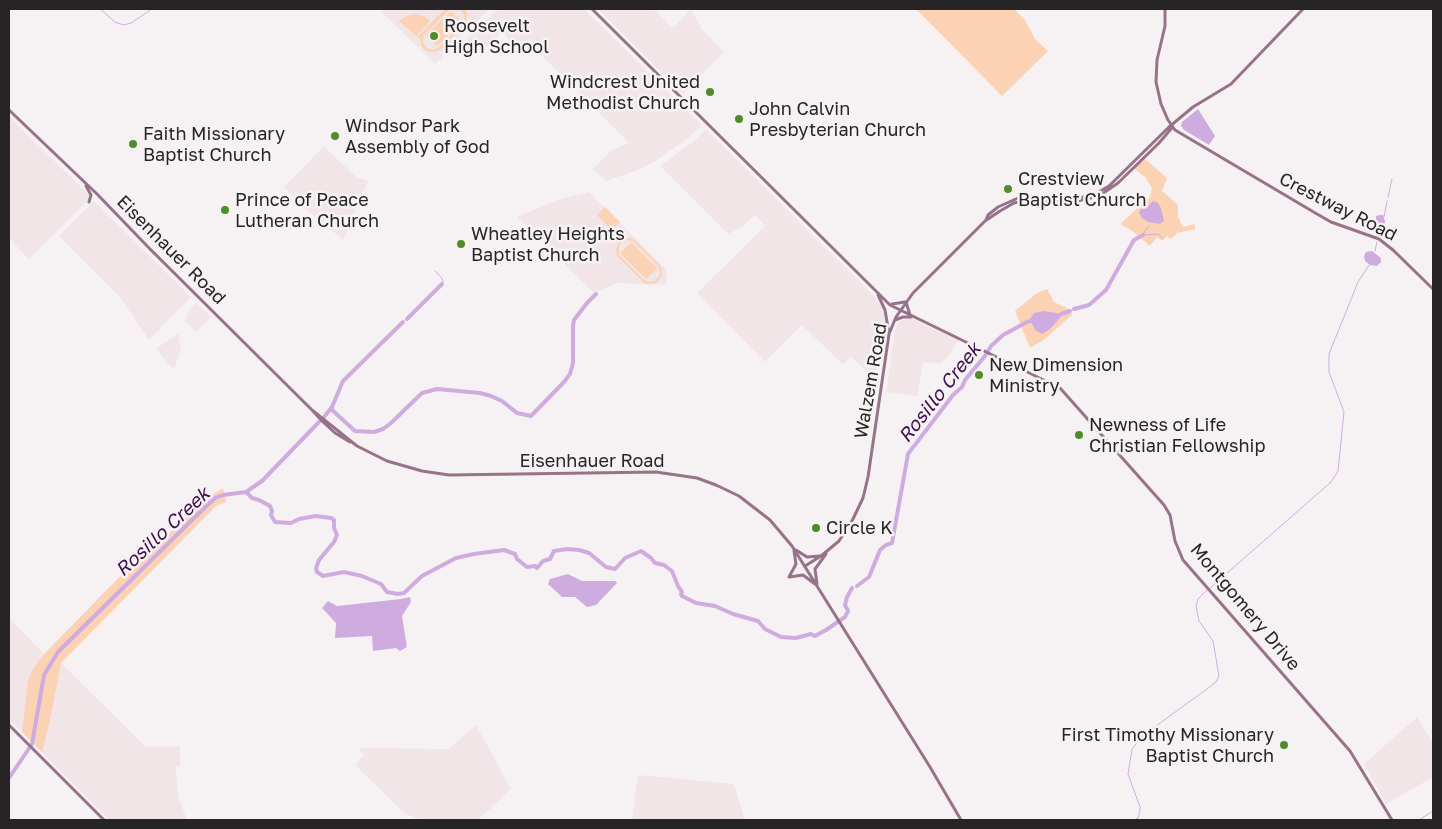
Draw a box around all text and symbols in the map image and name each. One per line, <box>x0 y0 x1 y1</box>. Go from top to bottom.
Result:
place label: Roosevelt High School <box>444 15 549 58</box>
marker: Roosevelt High School <box>428 30 440 42</box>
place label: Windcrest United Methodist Church <box>546 71 700 114</box>
marker: Windcrest United Methodist Church <box>704 86 716 98</box>
place label: John Calvin Presbyterian Church <box>749 98 926 140</box>
marker: John Calvin Presbyterian Church <box>733 113 745 125</box>
place label: Windsor Park Assembly of God <box>345 115 490 158</box>
place label: Faith Missionary Baptist Church <box>143 123 285 166</box>
marker: Windsor Park Assembly of God <box>329 130 341 142</box>
marker: Faith Missionary Baptist Church <box>127 138 139 150</box>
place label: Crestview Baptist Church <box>1018 168 1146 210</box>
street label: Crestway Road <box>1276 168 1400 246</box>
marker: Crestview Baptist Church <box>1002 183 1014 195</box>
place label: Prince of Peace Lutheran Church <box>235 189 379 232</box>
street label: Eisenhauer Road <box>112 191 230 309</box>
marker: Prince of Peace Lutheran Church <box>219 204 231 216</box>
place label: Wheatley Heights Baptist Church <box>471 223 625 266</box>
marker: Wheatley Heights Baptist Church <box>455 238 467 250</box>
street label: Walzem Road <box>850 322 892 440</box>
water label: Rosillo Creek <box>894 339 986 447</box>
place label: New Dimension Ministry <box>989 354 1123 396</box>
marker: New Dimension Ministry <box>973 369 985 381</box>
place label: Newness of Life Christian Fellowship <box>1089 414 1265 456</box>
marker: Newness of Life Christian Fellowship <box>1073 429 1085 441</box>
street label: Eisenhauer Road <box>519 450 665 472</box>
water label: Rosillo Creek <box>111 483 215 581</box>
place label: Circle K <box>826 517 893 539</box>
marker: Circle K <box>810 522 822 534</box>
street label: Montgomery Drive <box>1186 539 1304 675</box>
place label: First Timothy Missionary Baptist Church <box>1061 724 1274 766</box>
marker: First Timothy Missionary Baptist Church <box>1278 739 1290 751</box>

